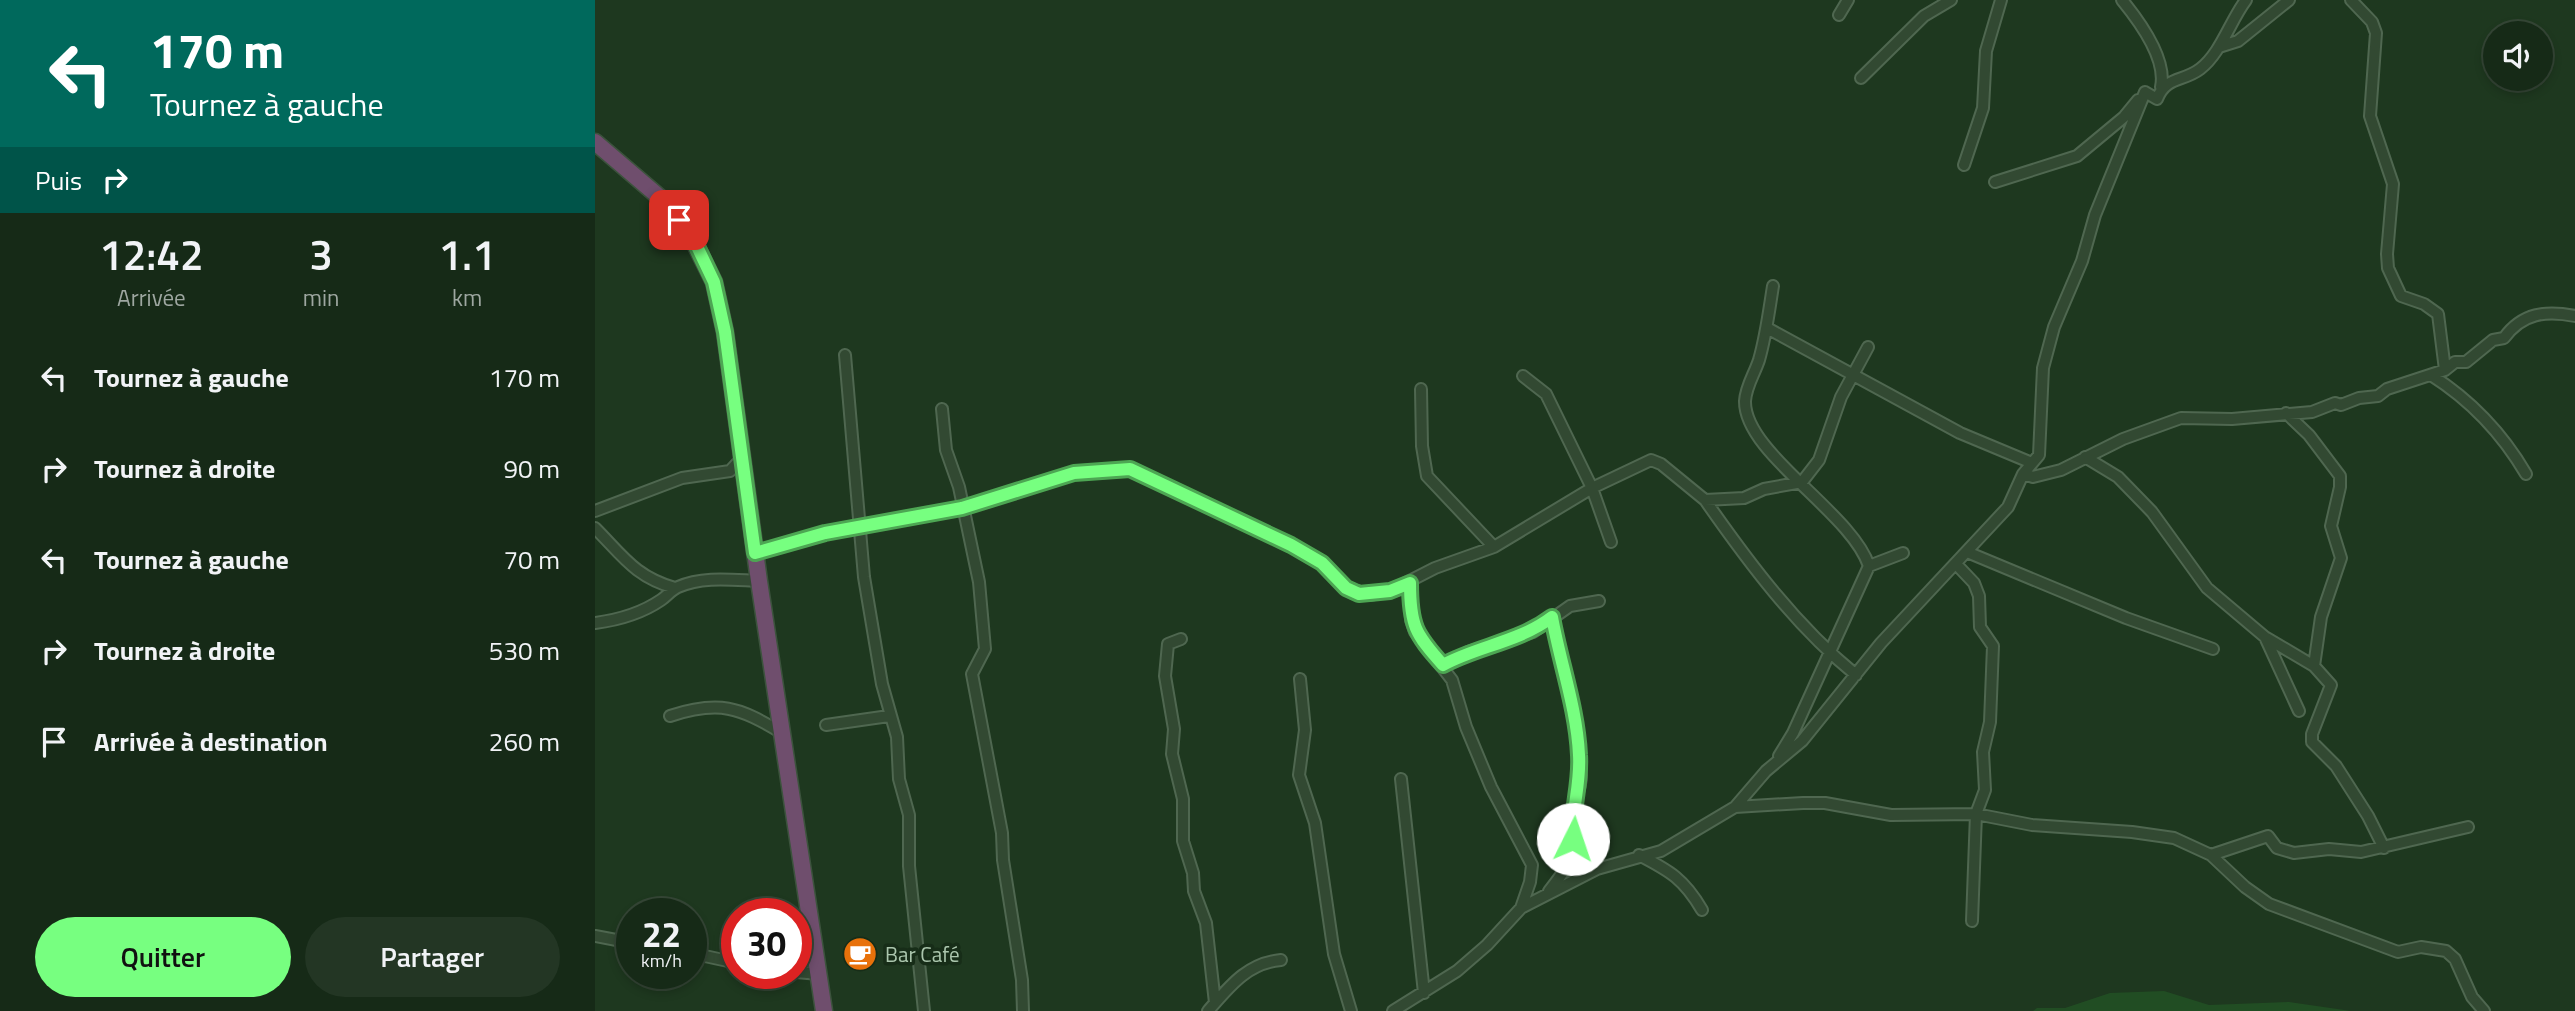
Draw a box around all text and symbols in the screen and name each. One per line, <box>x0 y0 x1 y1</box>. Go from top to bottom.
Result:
text: 170 m <box>150 12 284 87</box>
map controls <box>2483 21 2553 91</box>
button: sound <box>2483 21 2553 91</box>
icon: left <box>35 28 126 119</box>
text: Tournez à gauche <box>150 80 384 128</box>
text: Puis <box>35 161 82 200</box>
icon: right <box>96 161 134 199</box>
pin <box>649 190 709 250</box>
icon: arrive <box>660 201 698 239</box>
text: 12:42 <box>99 222 203 286</box>
text: 3 <box>309 222 333 286</box>
text: 1.1 <box>439 222 496 286</box>
text: Arrivée <box>117 280 186 315</box>
text: min <box>303 280 339 315</box>
text: km <box>452 280 482 315</box>
text: Tournez à gauche <box>94 358 289 397</box>
text: 170 m <box>489 358 560 397</box>
icon: left <box>35 359 73 397</box>
text: Tournez à droite <box>94 449 275 488</box>
text: 90 m <box>503 449 560 488</box>
icon: right <box>35 450 73 488</box>
text: Tournez à gauche <box>94 540 289 579</box>
text: 70 m <box>503 540 560 579</box>
icon: left <box>35 541 73 579</box>
text: Tournez à droite <box>94 631 275 670</box>
text: 530 m <box>489 631 560 670</box>
icon: right <box>35 632 73 670</box>
text: Arrivée à destination <box>94 722 328 761</box>
text: 260 m <box>489 722 560 761</box>
icon: arrive <box>35 723 73 761</box>
position arrow <box>1536 802 1610 876</box>
speed limit sign: 30 <box>721 898 812 989</box>
text: 22 <box>642 907 681 961</box>
button: Quitter <box>35 917 291 997</box>
button: Partager <box>305 917 560 997</box>
cafe icon: Bar Café <box>841 935 879 973</box>
place label: Bar Café <box>885 938 960 970</box>
text: km/h <box>641 947 682 974</box>

